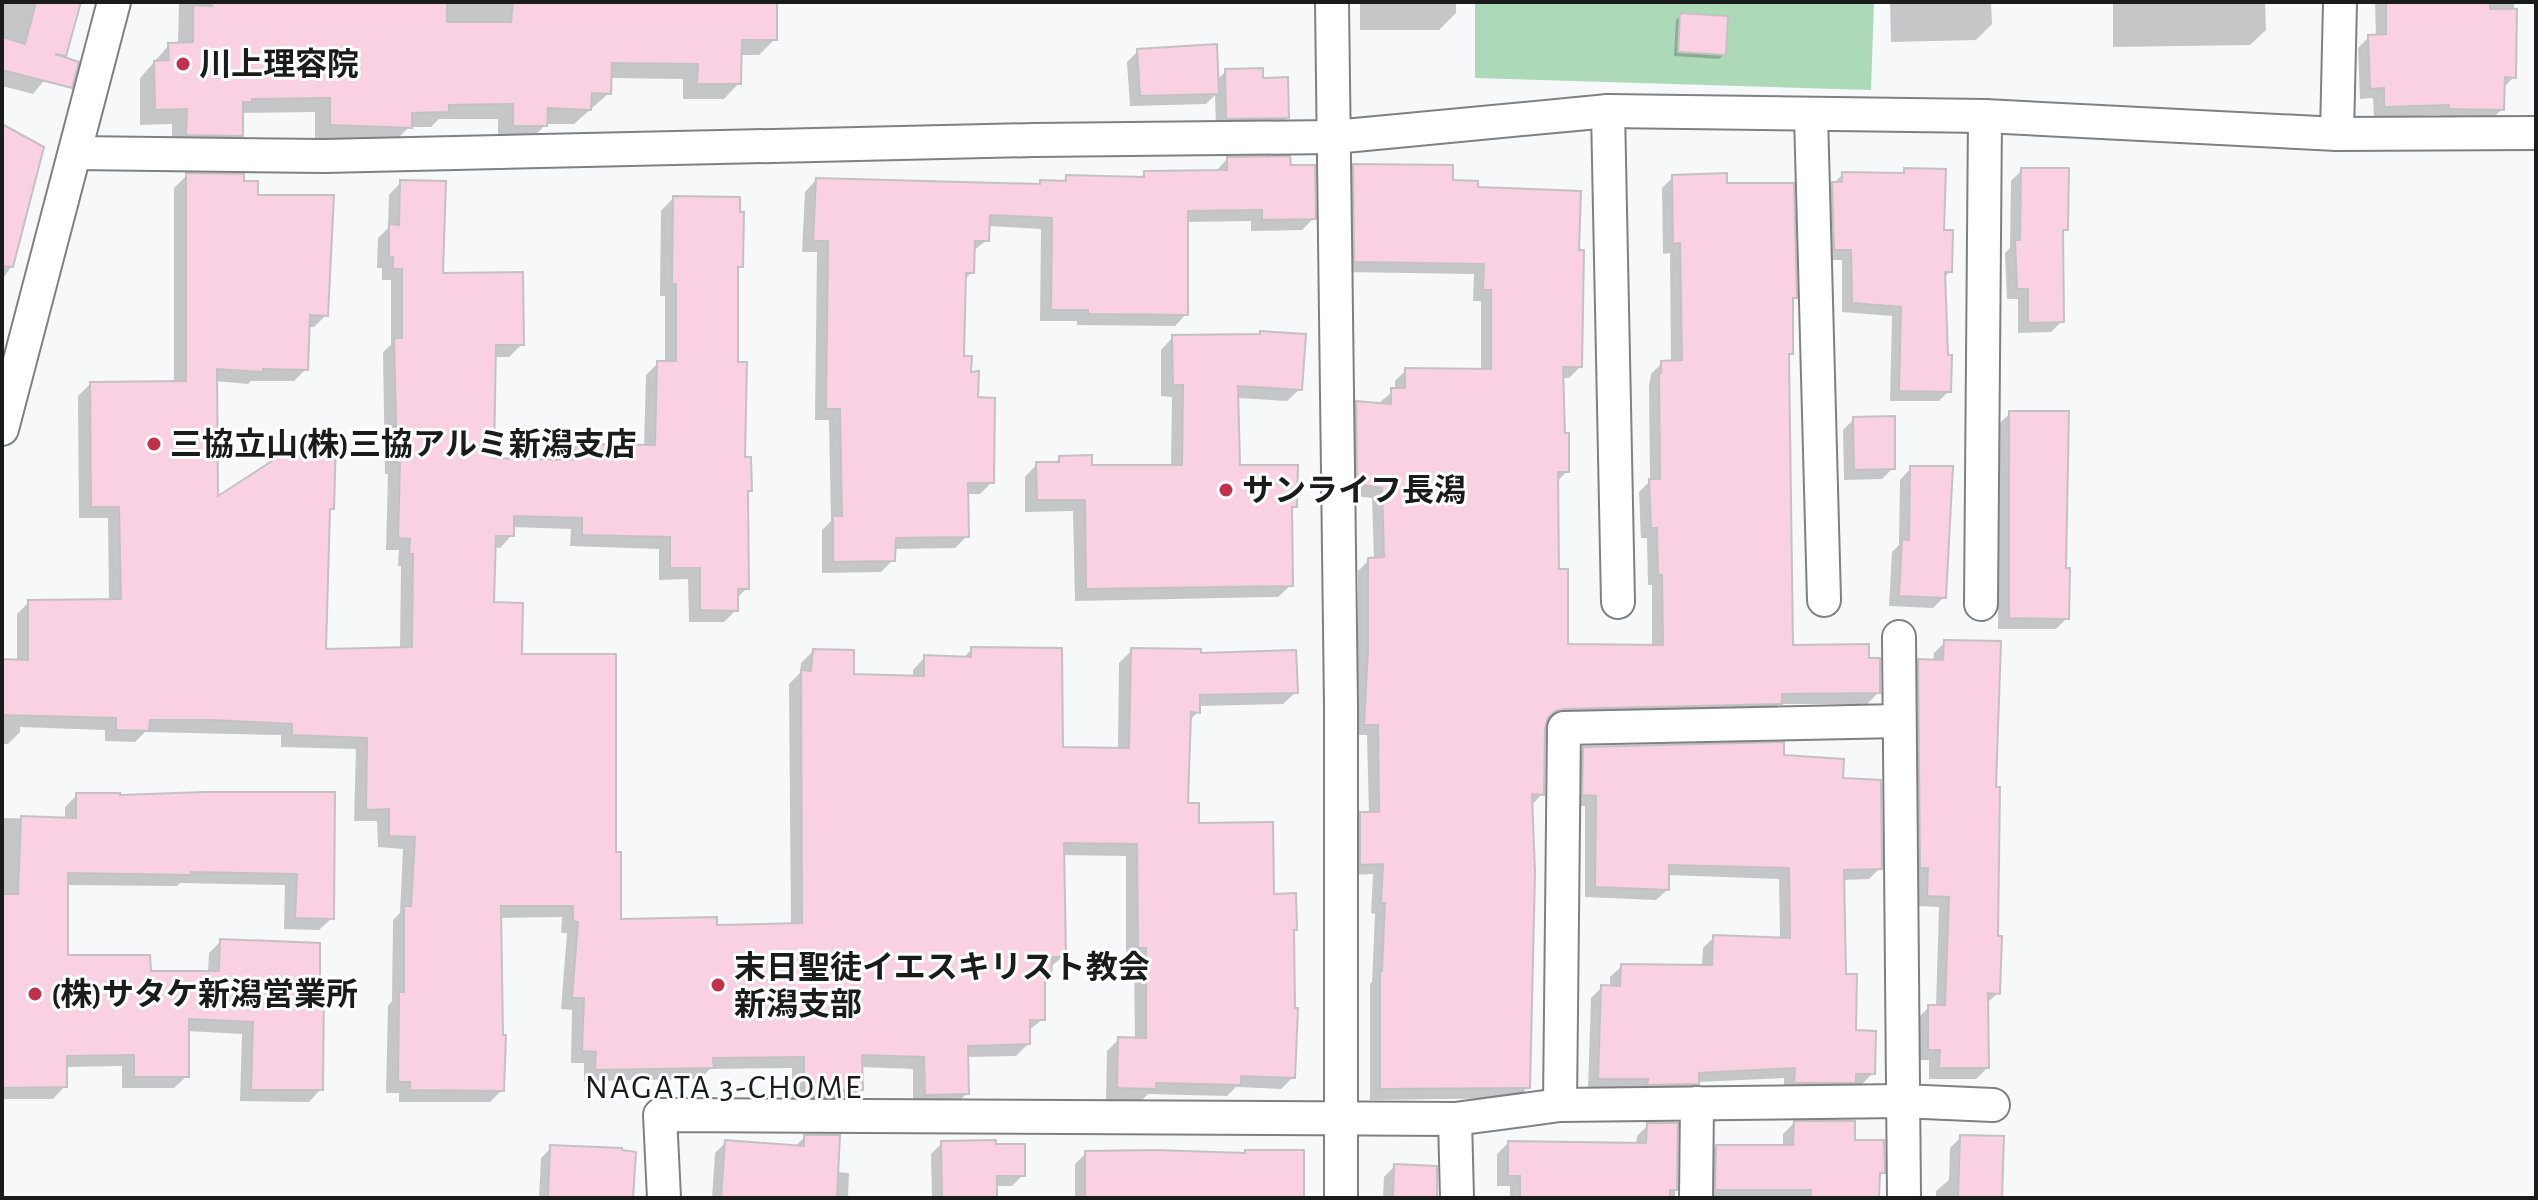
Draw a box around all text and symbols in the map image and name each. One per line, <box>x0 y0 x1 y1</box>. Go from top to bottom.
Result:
place label: 川上理容院 <box>199 47 359 81</box>
marker: 川上理容院 <box>174 55 192 73</box>
place label: 三協立山(株)三協アルミ新潟支店 <box>170 427 637 461</box>
marker: 三協立山(株)三協アルミ新潟支店 <box>145 435 163 453</box>
place label: サンライフ長潟 <box>1242 474 1466 507</box>
marker: サンライフ長潟 <box>1217 481 1235 499</box>
place label: 末日聖徒イエスキリスト教会 新潟支部 <box>734 950 1150 1021</box>
marker: 末日聖徒イエスキリスト教会 新潟支部 <box>709 976 727 994</box>
place label: (株)サタケ新潟営業所 <box>51 977 358 1011</box>
marker: (株)サタケ新潟営業所 <box>26 985 44 1003</box>
district label: NAGATA 3-CHOME <box>585 1071 863 1105</box>

